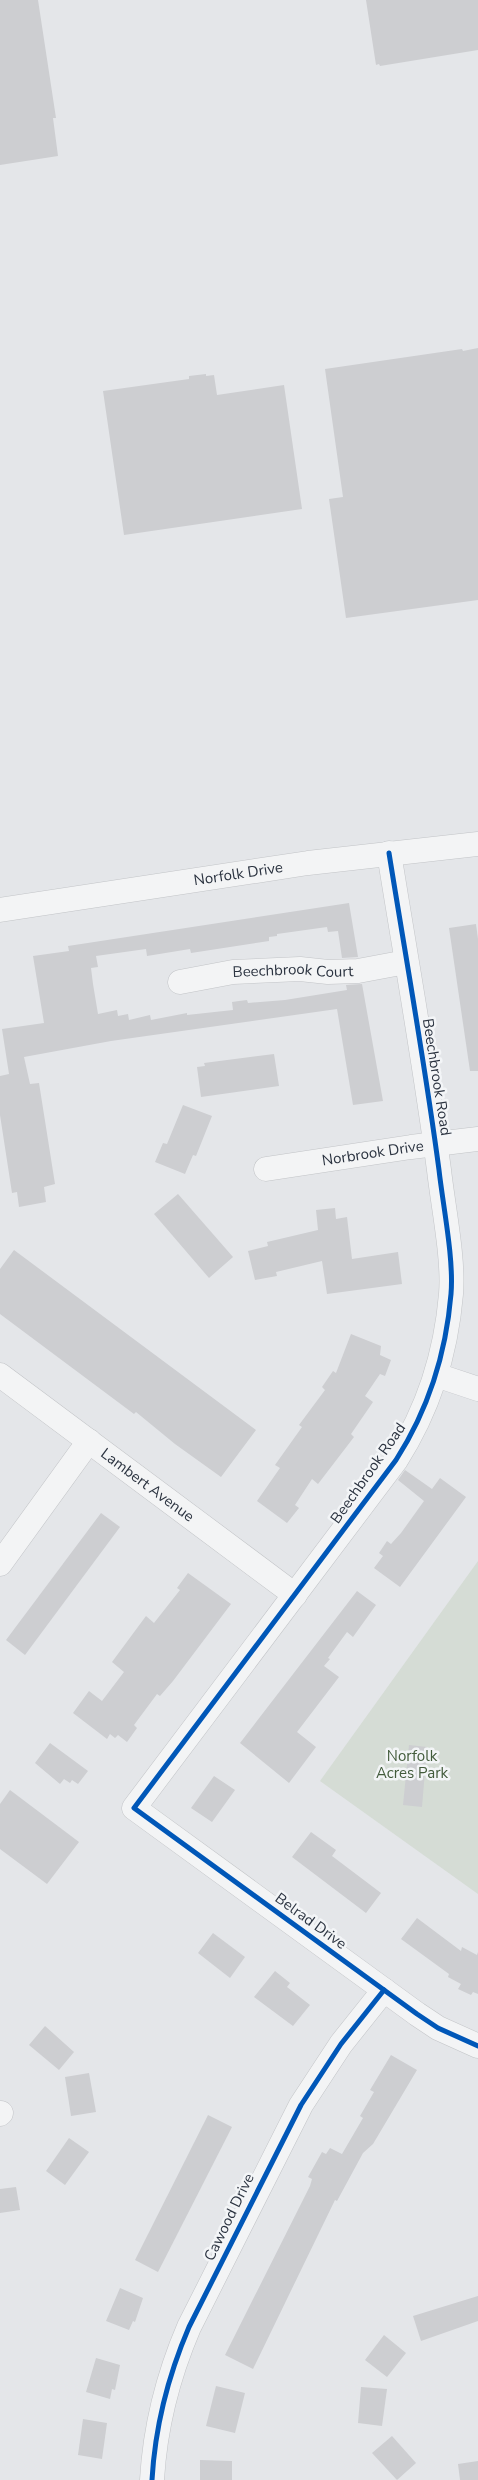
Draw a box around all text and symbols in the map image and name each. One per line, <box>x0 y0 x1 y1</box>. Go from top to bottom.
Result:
street label: Norfolk Drive <box>192 857 284 890</box>
street label: Beechbrook Court <box>232 959 354 982</box>
street label: Beechbrook Road <box>418 1017 456 1137</box>
street label: Norbrook Drive <box>321 1136 425 1170</box>
street label: Beechbrook Road <box>326 1419 410 1527</box>
street label: Lambert Avenue <box>97 1444 198 1526</box>
park label: Norfolk Acres Park <box>376 1746 449 1783</box>
street label: Belrad Drive <box>271 1888 351 1954</box>
street label: Cawood Drive <box>199 2170 259 2264</box>

